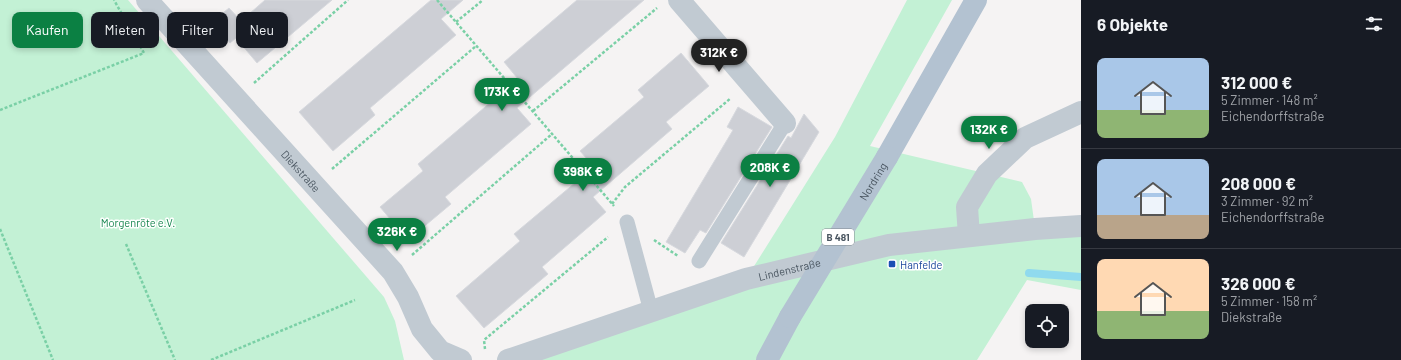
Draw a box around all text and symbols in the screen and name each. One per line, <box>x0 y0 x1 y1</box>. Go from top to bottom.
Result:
chip: Kaufen <box>12 12 83 48</box>
chip: Mieten <box>91 12 159 48</box>
chip: Filter <box>167 12 228 48</box>
chip: Neu <box>236 12 288 48</box>
icon: filters <box>1363 13 1385 35</box>
text: 6 Objekte <box>1097 14 1168 34</box>
pin: 312K € <box>686 39 752 73</box>
text: 312K € <box>700 44 738 60</box>
text: 312 000 € <box>1221 72 1292 92</box>
icon: home <box>1129 74 1177 122</box>
pin: 173K € <box>469 78 535 112</box>
text: 173K € <box>483 83 521 99</box>
text: 5 Zimmer · 148 m² <box>1221 92 1318 108</box>
text: Eichendorffstraße <box>1221 108 1324 124</box>
pin: 132K € <box>956 116 1022 150</box>
text: 132K € <box>970 121 1008 137</box>
street label: Diekstraße <box>279 147 324 194</box>
pin: 208K € <box>737 154 803 188</box>
pin: 398K € <box>550 158 616 192</box>
text: 208K € <box>750 159 790 175</box>
street label: Nordring <box>856 160 889 202</box>
text: 398K € <box>563 163 603 179</box>
text: 208 000 € <box>1221 173 1296 193</box>
icon: home <box>1129 175 1177 223</box>
text: 3 Zimmer · 92 m² <box>1221 193 1313 209</box>
text: Eichendorffstraße <box>1221 209 1324 225</box>
park label: Morgenröte e.V. <box>101 216 175 229</box>
pin: 326K € <box>364 218 430 252</box>
text: 326K € <box>377 223 417 239</box>
road number: B 481 <box>822 229 854 245</box>
street label: Lindenstraße <box>757 255 822 282</box>
place label: Hanfelde <box>900 258 943 271</box>
marker: Hanfelde <box>887 259 897 269</box>
text: 326 000 € <box>1221 273 1295 293</box>
icon: home <box>1129 275 1177 323</box>
text: 5 Zimmer · 158 m² <box>1221 293 1317 309</box>
map controls <box>1025 304 1069 348</box>
button: locate <box>1025 304 1069 348</box>
text: Diekstraße <box>1221 309 1282 325</box>

